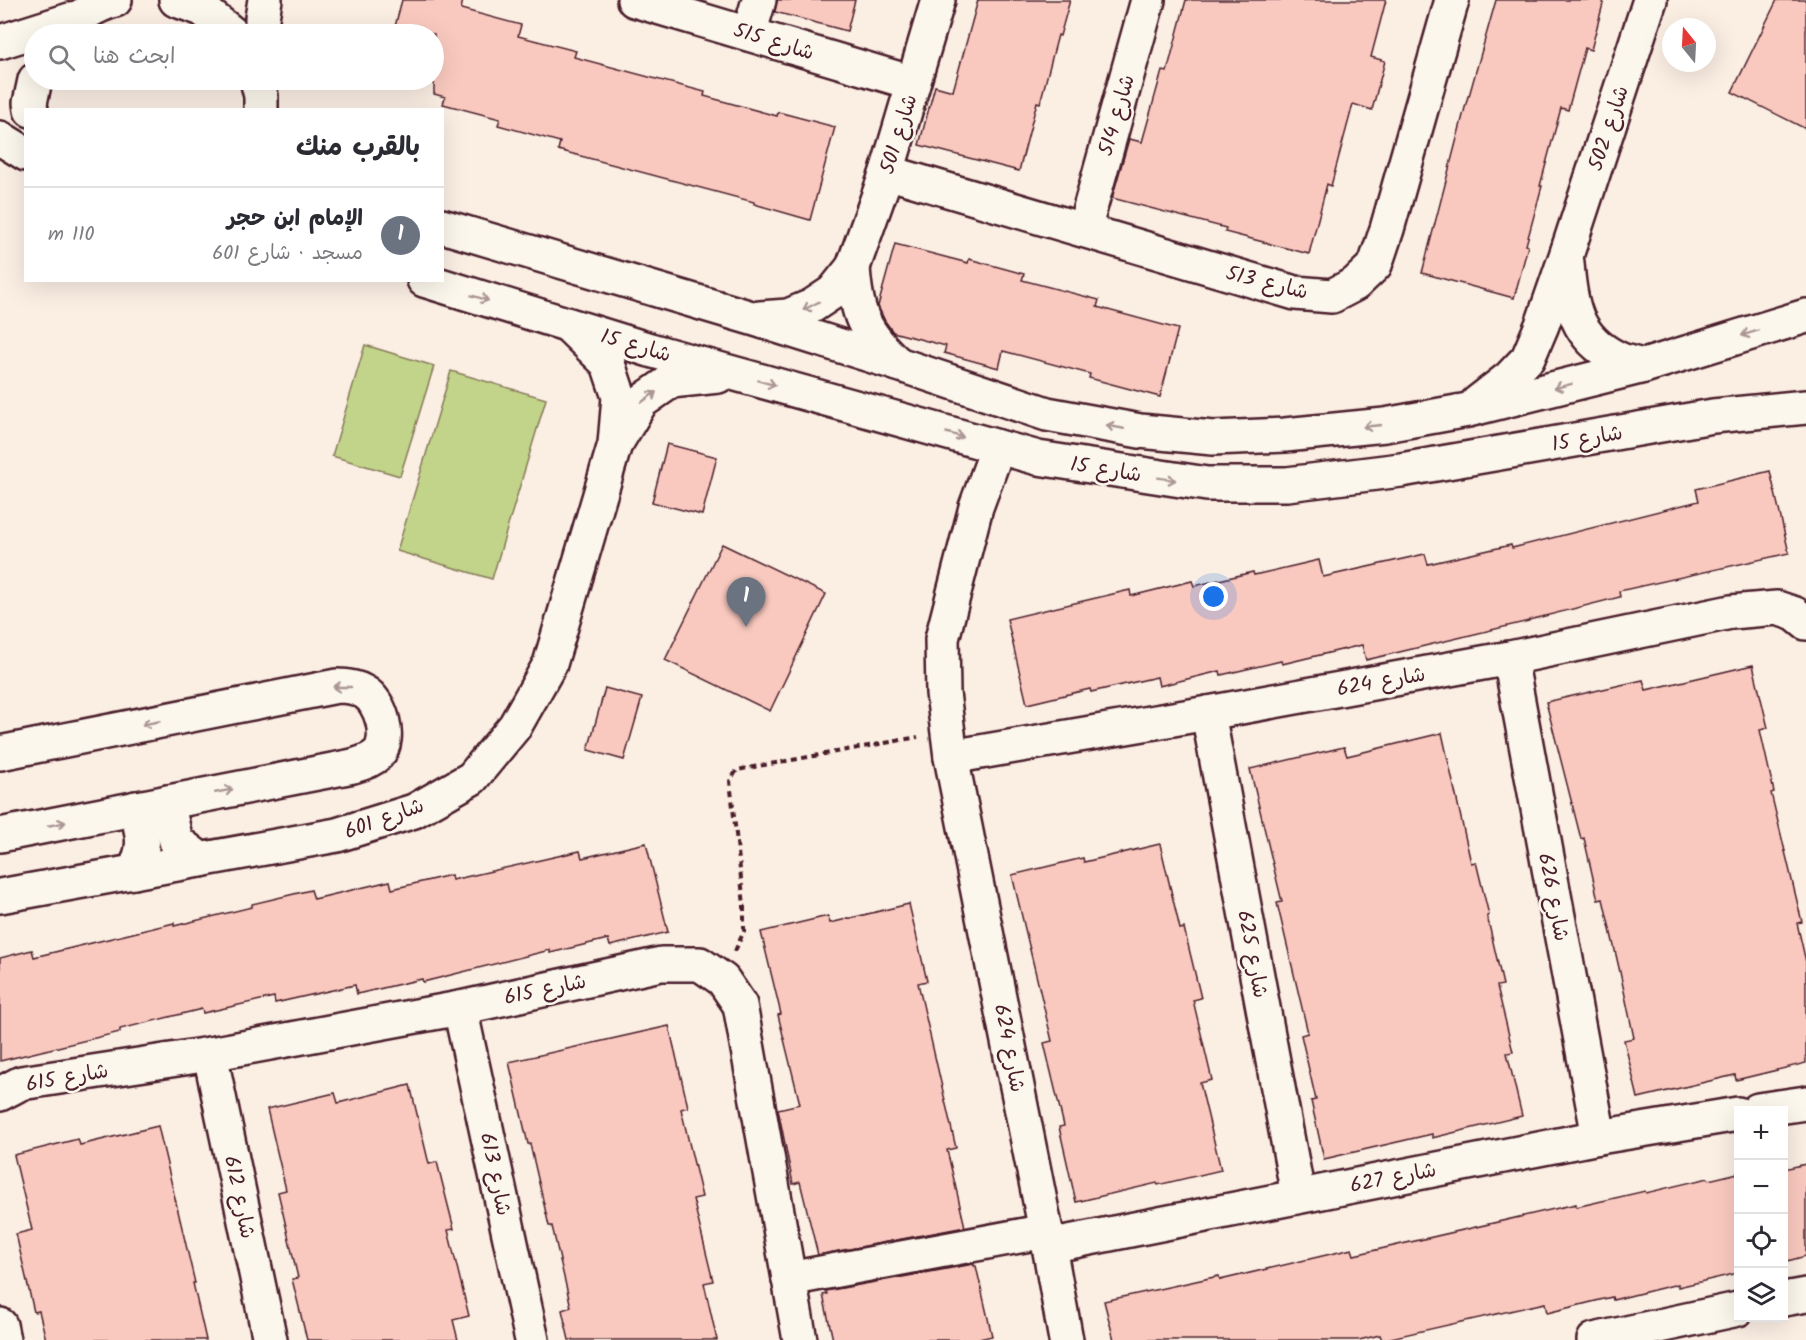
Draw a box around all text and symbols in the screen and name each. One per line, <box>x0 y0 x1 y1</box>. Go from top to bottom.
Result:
street label: شارع 515 <box>729 15 818 70</box>
north arrow <box>1662 18 1716 72</box>
search box <box>24 24 444 90</box>
text: ابحث هنا <box>93 40 175 75</box>
icon: search <box>45 41 78 74</box>
street label: شارع 514 <box>1090 71 1145 160</box>
street label: شارع 502 <box>1580 82 1639 175</box>
street label: شارع 501 <box>872 90 927 179</box>
text: بالقرب منك <box>296 127 420 169</box>
text: الإمام ابن حجر <box>227 202 363 237</box>
text: 110 m <box>48 219 95 251</box>
text: 1 <box>397 219 404 251</box>
text: مسجد · شارع 601 <box>212 238 363 270</box>
street label: شارع 513 <box>1222 257 1311 310</box>
one-way arrow <box>470 293 489 304</box>
one-way arrow <box>803 300 820 312</box>
street label: شارع 15 <box>597 321 675 372</box>
one-way arrow <box>1741 328 1760 339</box>
one-way arrow <box>758 378 777 389</box>
one-way arrow <box>1553 381 1572 393</box>
one-way arrow <box>640 391 656 403</box>
street label: شارع 15 <box>1549 417 1625 462</box>
one-way arrow <box>1106 421 1125 432</box>
one-way arrow <box>1362 421 1382 432</box>
one-way arrow <box>945 430 964 441</box>
street label: شارع 15 <box>1068 449 1144 492</box>
one-way arrow <box>1156 474 1176 485</box>
pin: 1 <box>726 578 766 627</box>
your location <box>1199 582 1228 611</box>
street label: شارع 624 <box>1334 658 1428 706</box>
one-way arrow <box>333 681 353 693</box>
one-way arrow <box>142 718 161 729</box>
one-way arrow <box>214 785 234 796</box>
street label: شارع 601 <box>340 790 429 849</box>
one-way arrow <box>47 818 67 829</box>
street label: شارع 626 <box>1528 850 1577 944</box>
street label: شارع 625 <box>1227 907 1276 1001</box>
street label: شارع 615 <box>501 966 590 1015</box>
street label: شارع 624 <box>984 1001 1033 1095</box>
street label: شارع 615 <box>23 1055 111 1102</box>
map controls <box>1734 1106 1788 1322</box>
button: + <box>1734 1106 1788 1160</box>
street label: شارع 613 <box>470 1130 519 1219</box>
street label: شارع 612 <box>214 1153 263 1242</box>
street label: شارع 627 <box>1347 1154 1439 1203</box>
button: − <box>1734 1160 1788 1214</box>
button: locate <box>1734 1214 1788 1268</box>
button: layers <box>1734 1268 1788 1322</box>

